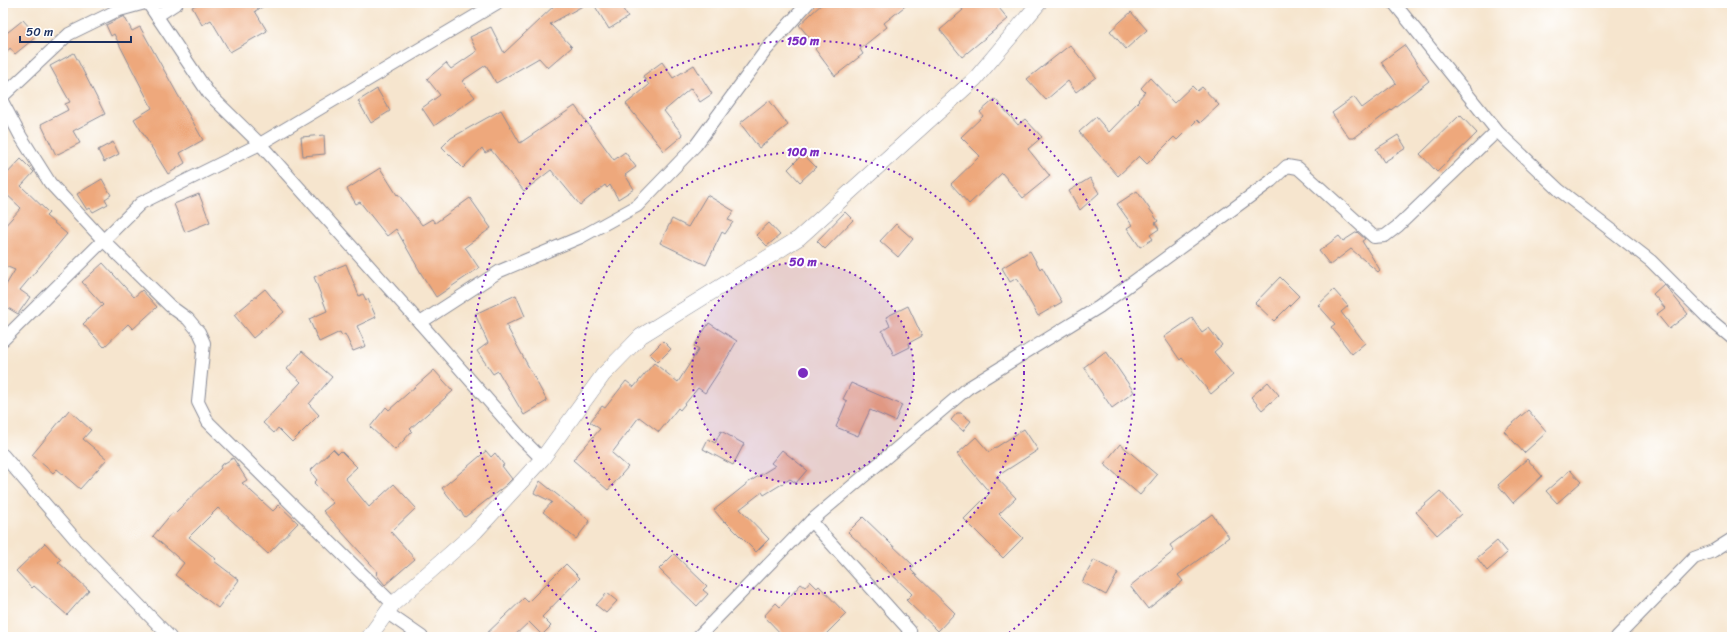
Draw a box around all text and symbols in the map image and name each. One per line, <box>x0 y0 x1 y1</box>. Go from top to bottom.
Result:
scale bar <box>20 18 131 44</box>
text: 50 m <box>26 21 53 43</box>
text: 150 m <box>787 30 820 52</box>
text: 100 m <box>787 141 820 163</box>
text: 50 m <box>789 251 817 273</box>
centre of rings <box>796 366 810 380</box>

